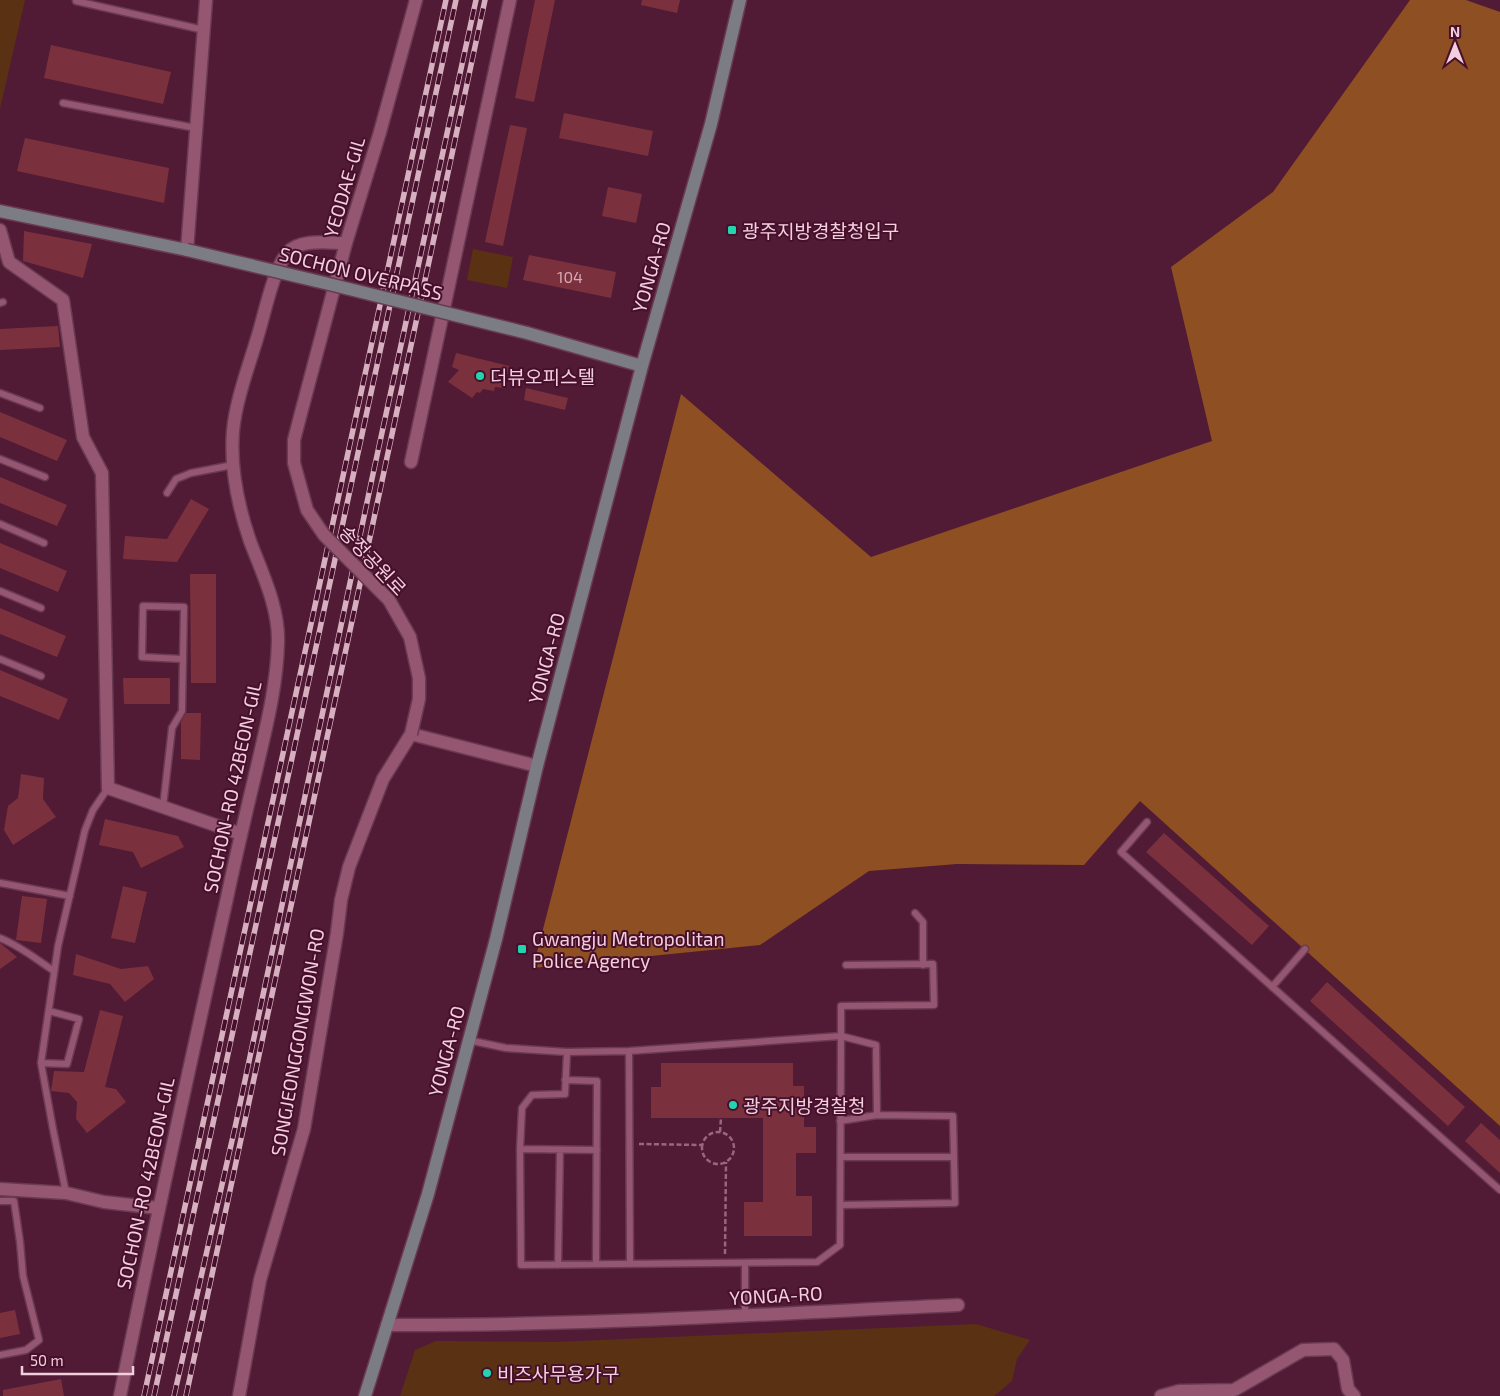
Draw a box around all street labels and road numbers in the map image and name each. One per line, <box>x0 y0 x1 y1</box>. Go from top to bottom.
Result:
street label: YEODAE-GIL <box>319 134 369 240</box>
street label: YONGA-RO <box>627 219 675 315</box>
street label: SOCHON OVERPASS <box>277 242 445 304</box>
street label: 송정공원로 <box>335 520 411 600</box>
street label: YONGA-RO <box>523 610 569 706</box>
street label: SOCHON-RO 42BEON-GIL <box>198 679 266 895</box>
street label: SONGJEONGGONGWON-RO <box>266 926 328 1158</box>
street label: YONGA-RO <box>423 1003 469 1099</box>
street label: SOCHON-RO 42BEON-GIL <box>111 1075 179 1291</box>
street label: YONGA-RO <box>729 1281 823 1309</box>

